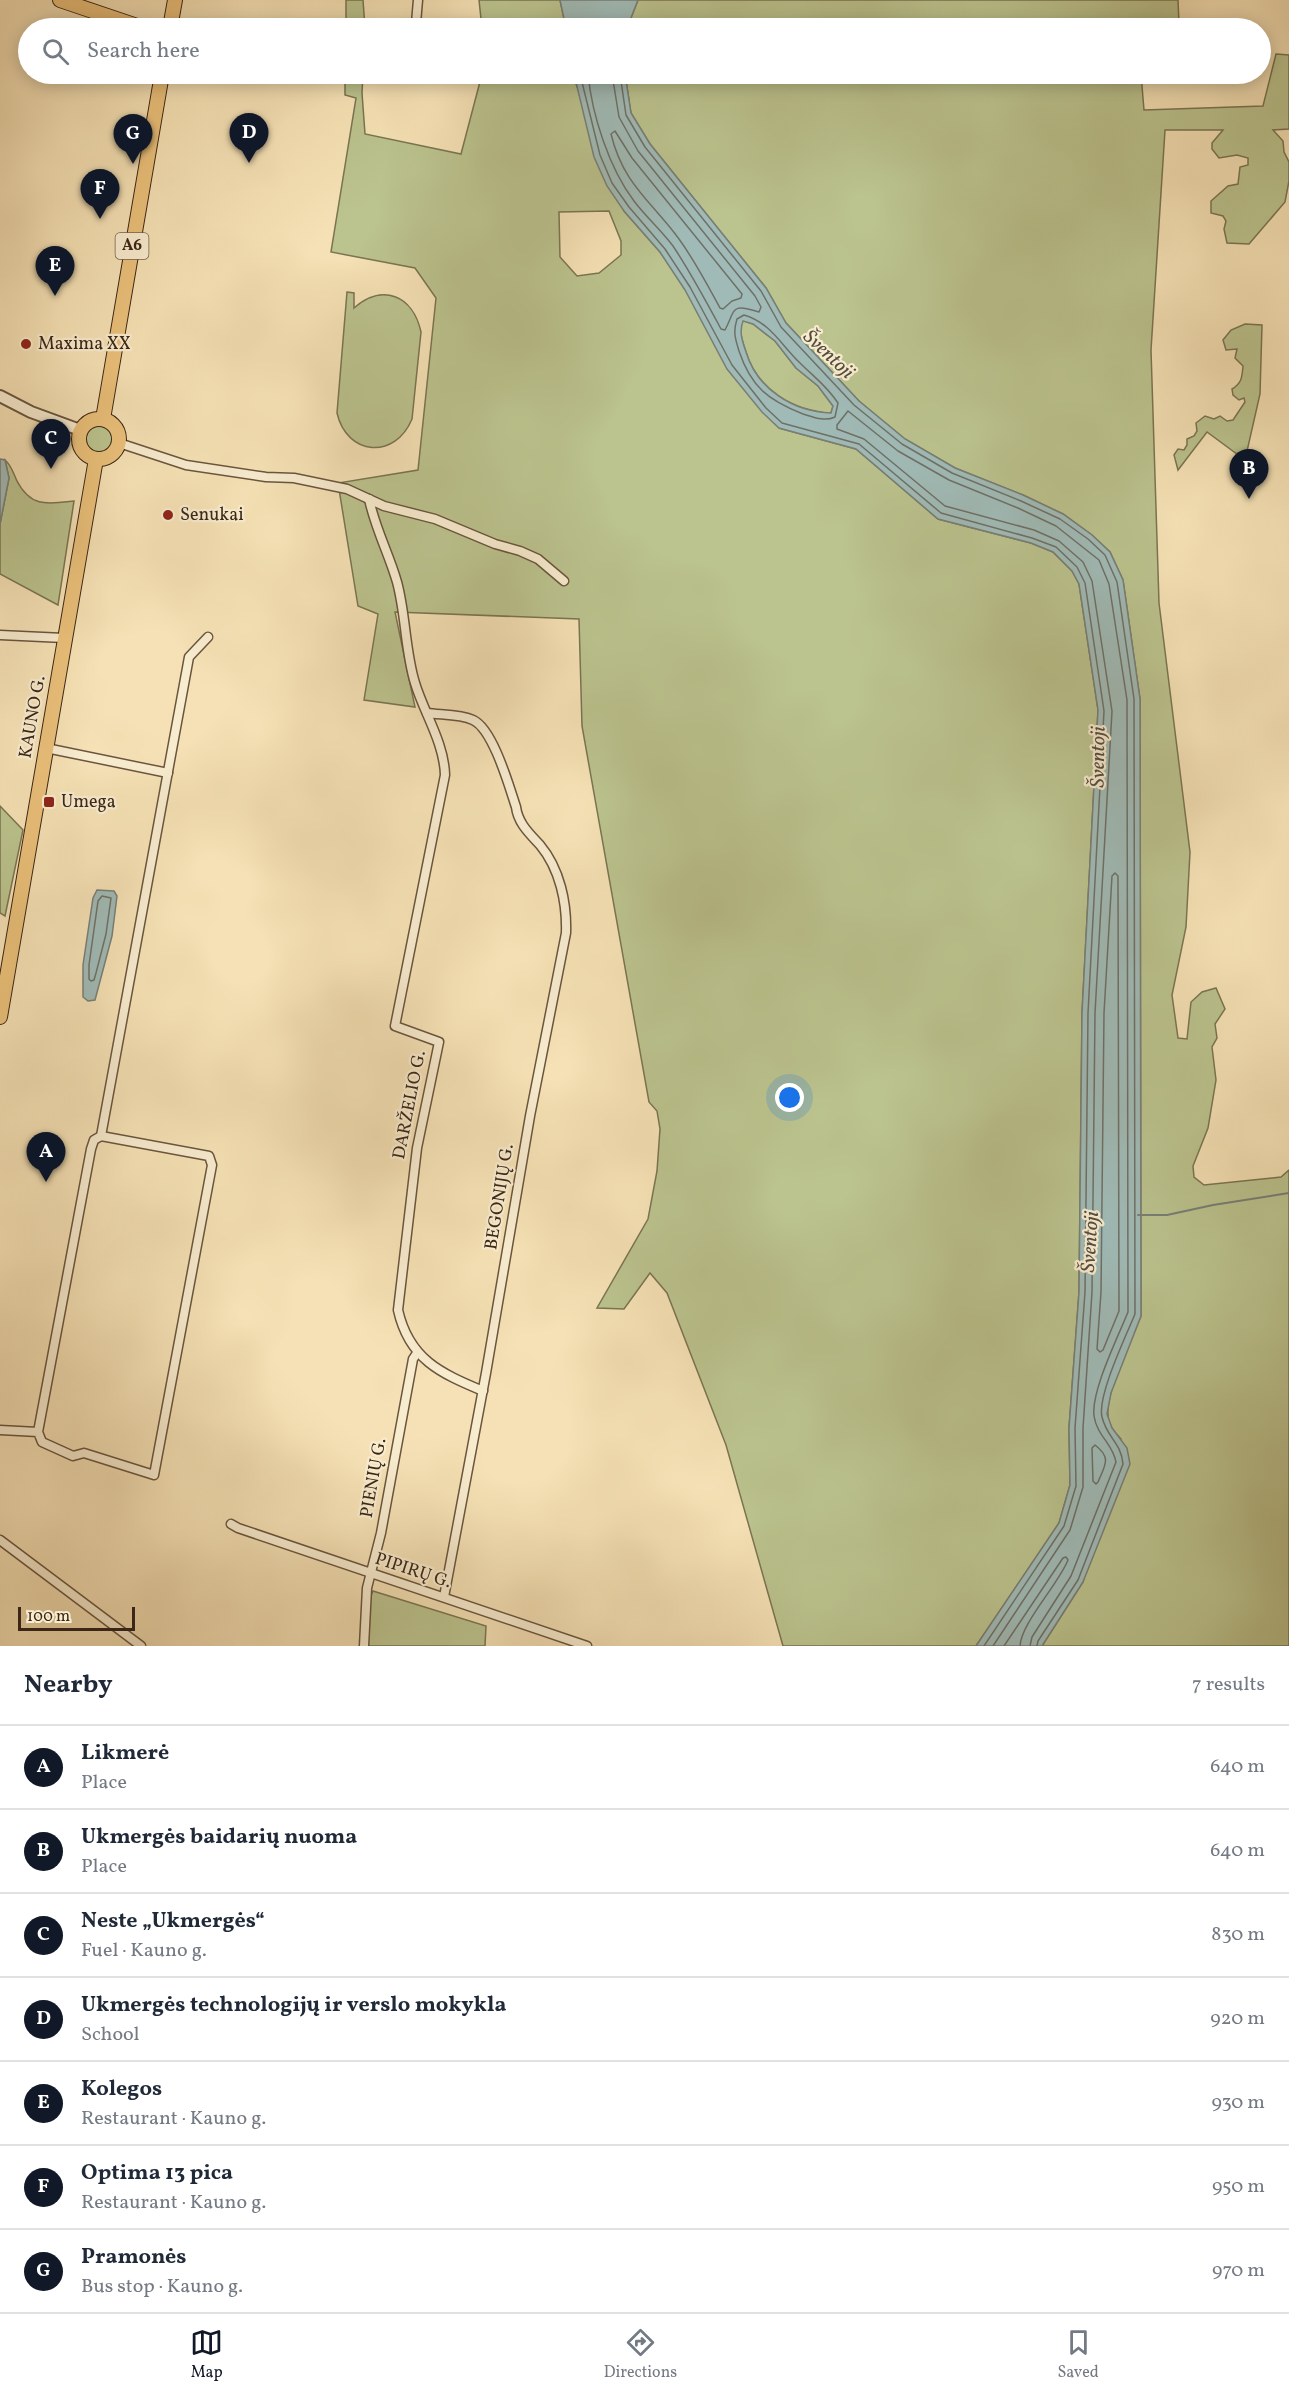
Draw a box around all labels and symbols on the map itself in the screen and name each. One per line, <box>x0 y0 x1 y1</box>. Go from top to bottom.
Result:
pin: G <box>114 114 152 164</box>
pin: D <box>230 114 268 163</box>
pin: F <box>80 170 120 219</box>
road number: A6 <box>116 233 148 259</box>
pin: E <box>36 246 74 296</box>
water label: Šventoji <box>796 324 861 387</box>
place label: Maxima XX <box>38 332 131 357</box>
marker: Maxima XX <box>19 337 33 351</box>
pin: C <box>32 420 70 469</box>
pin: B <box>1230 450 1268 499</box>
place label: Senukai <box>180 503 244 528</box>
marker: Senukai <box>161 508 175 522</box>
street label: KAUNO G. <box>13 674 53 760</box>
water label: Šventoji <box>1084 725 1114 788</box>
place label: Umega <box>61 790 116 815</box>
marker: Umega <box>42 795 56 809</box>
street label: DARŽELIO G. <box>387 1048 433 1162</box>
your location <box>775 1083 804 1112</box>
pin: A <box>26 1132 66 1182</box>
street label: BEGONIJŲ G. <box>479 1142 521 1252</box>
water label: Šventoji <box>1075 1209 1107 1273</box>
street label: PIENIŲ G. <box>355 1436 393 1520</box>
street label: PIPIRŲ G. <box>372 1547 454 1595</box>
scale bar <box>18 1604 135 1632</box>

